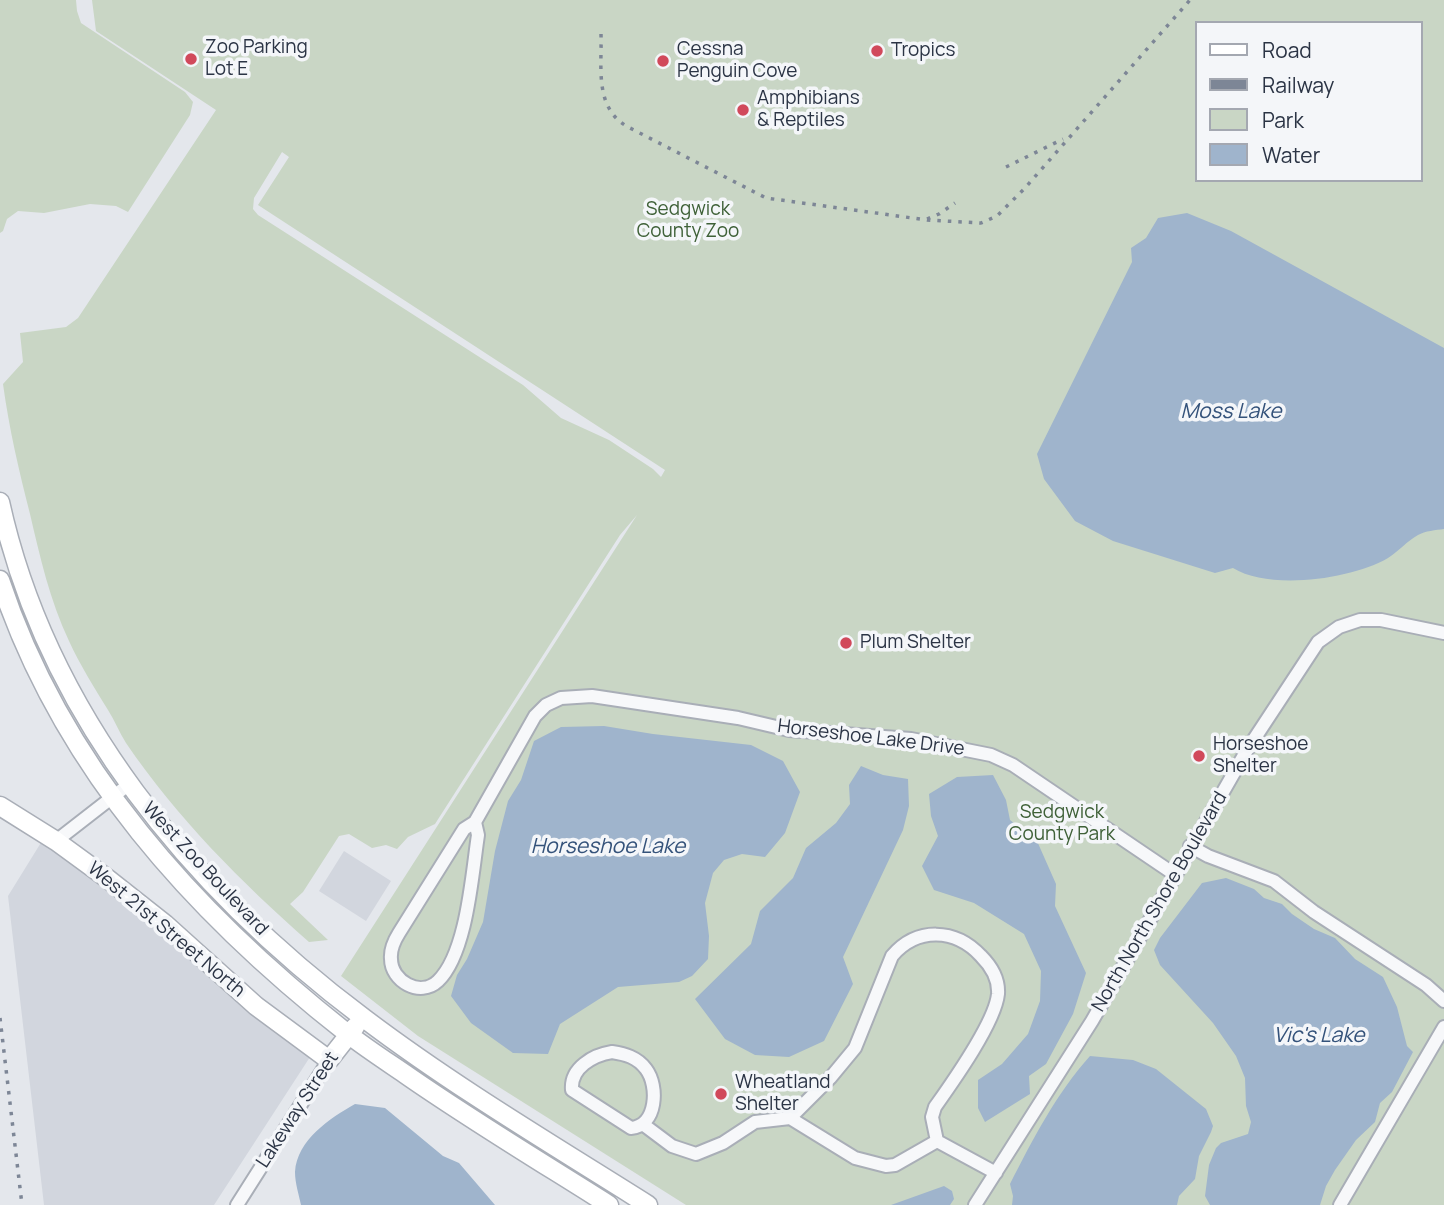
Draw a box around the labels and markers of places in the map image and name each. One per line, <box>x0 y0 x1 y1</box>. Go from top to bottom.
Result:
place label: Zoo Parking Lot E <box>205 37 308 81</box>
place label: Cessna Penguin Cove <box>677 39 797 83</box>
place label: Tropics <box>891 40 955 62</box>
marker: Tropics <box>869 43 885 59</box>
marker: Zoo Parking Lot E <box>183 51 199 67</box>
marker: Cessna Penguin Cove <box>655 53 671 69</box>
place label: Amphibians & Reptiles <box>757 88 860 132</box>
marker: Amphibians & Reptiles <box>735 102 751 118</box>
place label: Plum Shelter <box>860 632 971 654</box>
marker: Plum Shelter <box>838 635 854 651</box>
place label: Horseshoe Shelter <box>1213 734 1308 778</box>
marker: Horseshoe Shelter <box>1191 748 1207 764</box>
place label: Wheatland Shelter <box>735 1072 831 1116</box>
marker: Wheatland Shelter <box>713 1086 729 1102</box>

